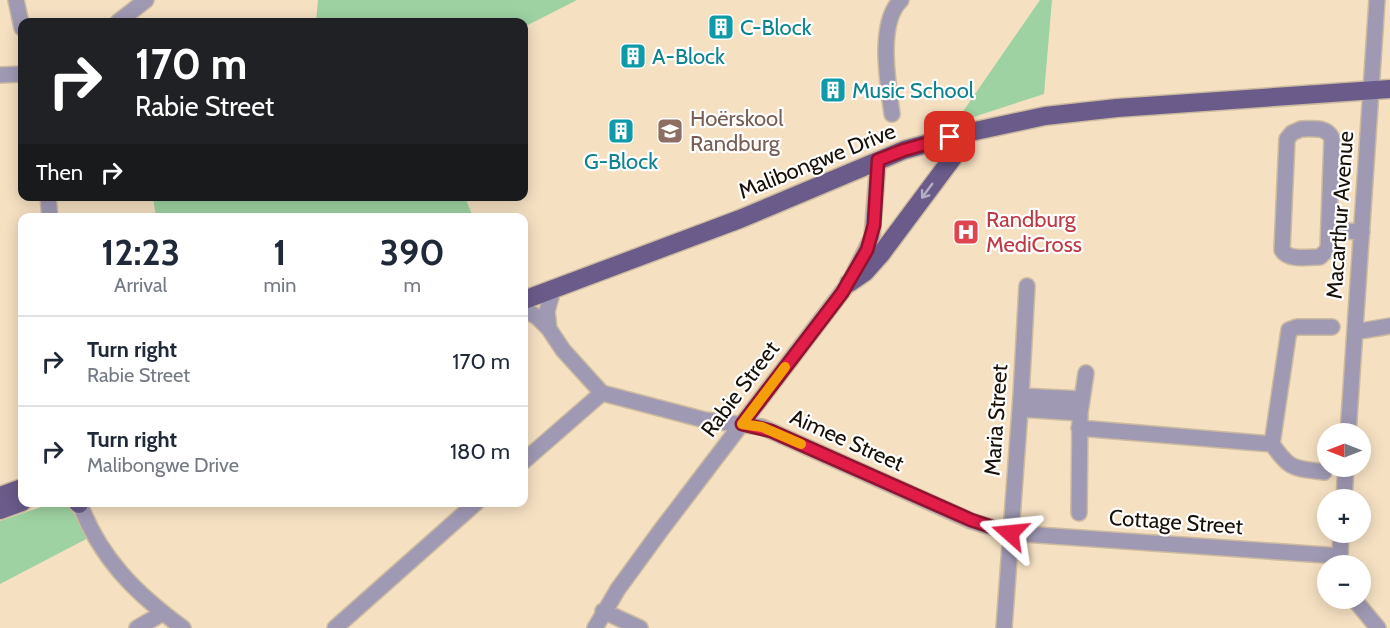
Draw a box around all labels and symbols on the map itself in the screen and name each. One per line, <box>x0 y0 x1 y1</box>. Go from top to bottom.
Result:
building icon: C-Block <box>706 12 736 42</box>
place label: C-Block <box>740 14 812 41</box>
building icon: A-Block <box>618 41 648 71</box>
place label: A-Block <box>652 43 725 70</box>
building icon: Music School <box>818 75 848 105</box>
place label: Music School <box>852 77 975 104</box>
place label: Hoërskool Randburg <box>690 105 784 157</box>
pin <box>924 111 975 162</box>
building icon: G-Block <box>606 116 636 146</box>
school or university icon: Hoërskool Randburg <box>655 116 685 146</box>
street label: Malibongwe Drive <box>734 117 900 205</box>
street label: Macarthur Avenue <box>1321 130 1359 300</box>
place label: G-Block <box>584 148 658 175</box>
one-way arrow <box>921 182 933 198</box>
place label: Randburg MediCross <box>986 206 1082 258</box>
hospital icon: Randburg MediCross <box>951 217 981 247</box>
street label: Rabie Street <box>695 335 785 442</box>
street label: Maria Street <box>979 363 1013 477</box>
street label: Aimee Street <box>786 403 909 477</box>
north arrow <box>1317 423 1371 477</box>
position arrow <box>978 501 1042 565</box>
street label: Cottage Street <box>1108 504 1245 540</box>

